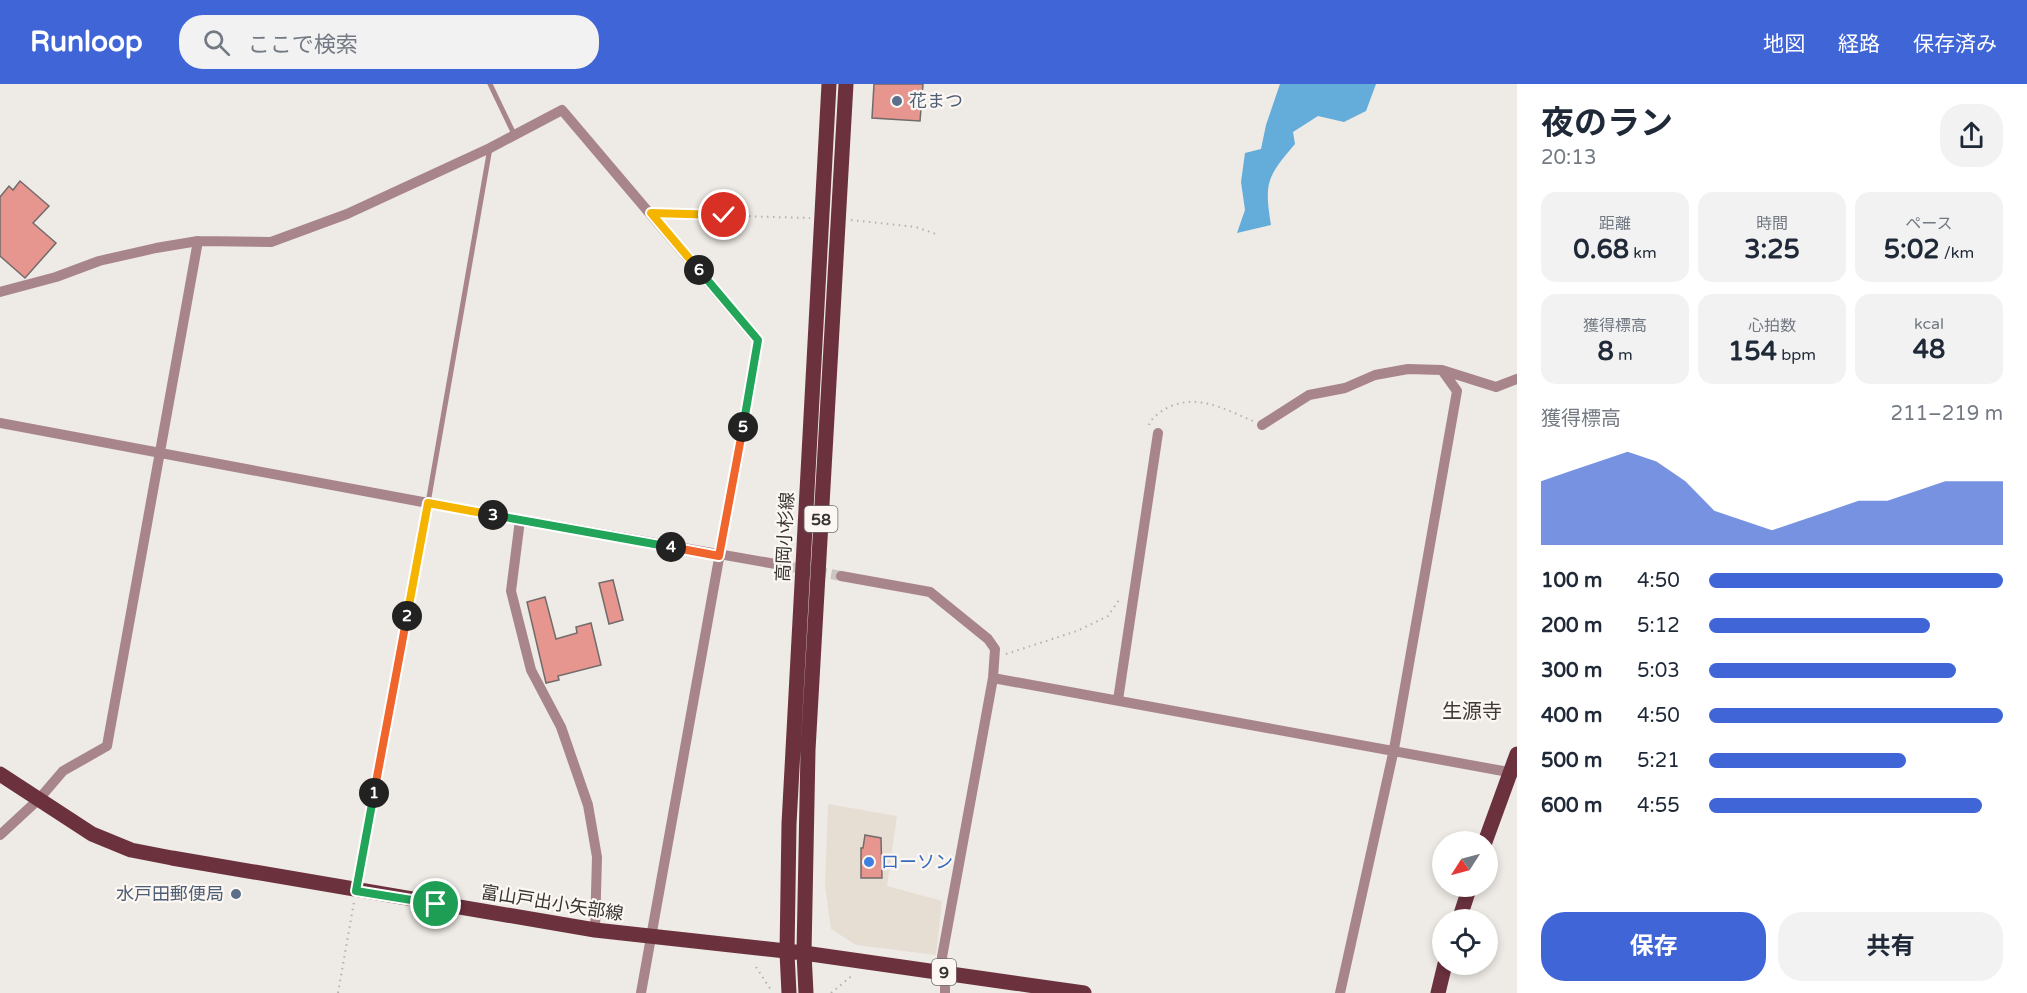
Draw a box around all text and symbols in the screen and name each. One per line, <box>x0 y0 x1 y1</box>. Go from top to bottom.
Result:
search box <box>179 15 599 69</box>
text: Runloop <box>30 25 143 59</box>
icon: search <box>200 26 233 59</box>
text: ここで検索 <box>248 32 358 58</box>
text: 地図 <box>1763 32 1805 57</box>
text: 経路 <box>1838 32 1880 57</box>
text: 保存済み <box>1913 32 1997 57</box>
place label: 花まつ <box>909 90 963 112</box>
marker: 花まつ <box>890 94 904 108</box>
text: 夜のラン <box>1541 104 1673 143</box>
button: share <box>1940 104 2003 167</box>
text: 20:13 <box>1541 146 1596 170</box>
pin <box>698 189 749 240</box>
icon: check <box>707 198 740 231</box>
text: 距離 <box>1599 214 1631 234</box>
text: 時間 <box>1756 214 1788 234</box>
text: ペース <box>1905 214 1953 234</box>
text: 0.68 <box>1573 234 1629 265</box>
text: 3:25 <box>1744 234 1800 265</box>
text: 5:02 <box>1884 234 1940 265</box>
text: km <box>1629 243 1657 263</box>
text: /km <box>1940 243 1974 263</box>
pin: 6 <box>684 255 714 285</box>
text: 6 <box>694 260 704 280</box>
text: kcal <box>1914 314 1944 334</box>
text: 獲得標高 <box>1583 316 1647 336</box>
text: 心拍数 <box>1748 316 1796 336</box>
text: 48 <box>1913 334 1945 365</box>
text: 8 <box>1597 336 1614 367</box>
text: 154 <box>1728 336 1777 367</box>
text: m <box>1614 345 1633 365</box>
text: bpm <box>1777 345 1816 365</box>
text: 211–219 m <box>1890 402 2003 426</box>
text: 獲得標高 <box>1541 407 1621 431</box>
pin: 5 <box>728 412 758 442</box>
text: 5 <box>738 417 748 437</box>
street label: 高岡小杉線 <box>772 491 798 583</box>
pin: 3 <box>478 500 508 530</box>
text: 3 <box>488 505 498 525</box>
road number: 58 <box>804 506 838 532</box>
pin: 4 <box>656 532 686 562</box>
text: 4 <box>666 537 676 557</box>
text: 100 m <box>1541 569 1602 593</box>
text: 4:50 <box>1637 569 1680 593</box>
pin: 2 <box>392 601 422 631</box>
text: 2 <box>402 606 412 626</box>
text: 200 m <box>1541 614 1602 638</box>
text: 5:12 <box>1637 614 1680 638</box>
text: 300 m <box>1541 659 1602 683</box>
text: 5:03 <box>1637 659 1680 683</box>
district label: 生源寺 <box>1442 700 1502 724</box>
text: 400 m <box>1541 704 1602 728</box>
text: 4:50 <box>1637 704 1680 728</box>
text: 500 m <box>1541 749 1602 773</box>
text: 5:21 <box>1637 749 1680 773</box>
pin: 1 <box>359 778 389 808</box>
text: 1 <box>369 783 379 803</box>
text: 600 m <box>1541 794 1602 818</box>
text: 4:55 <box>1637 794 1680 818</box>
north arrow <box>1432 831 1498 897</box>
map controls <box>1432 831 1498 975</box>
place label: ローソン <box>881 851 953 873</box>
marker: ローソン <box>862 855 876 869</box>
pin <box>410 878 461 929</box>
street label: 富山戸出小矢部線 <box>479 881 625 925</box>
place label: 水戸田郵便局 <box>116 883 224 905</box>
marker: 水戸田郵便局 <box>229 887 243 901</box>
icon: arrive <box>419 887 452 920</box>
button: locate <box>1432 909 1498 975</box>
button: 保存 <box>1541 912 1766 981</box>
button: 共有 <box>1778 912 2003 981</box>
road number: 9 <box>932 959 956 985</box>

